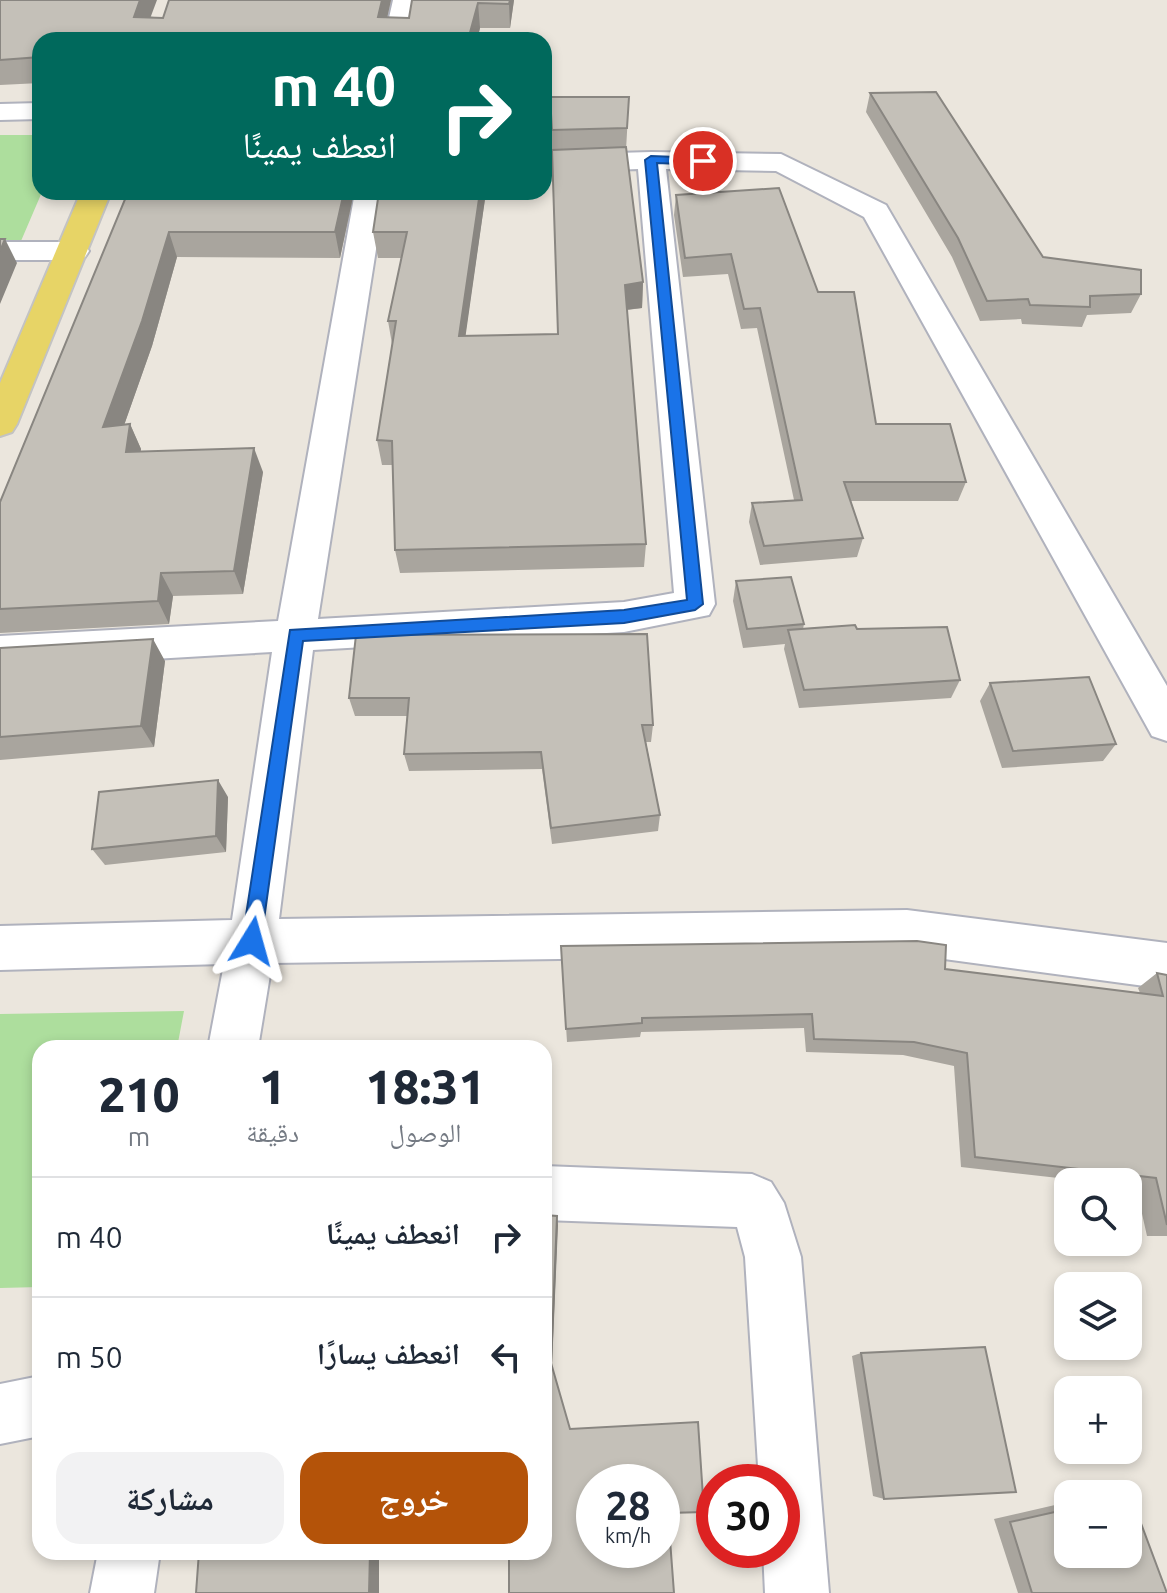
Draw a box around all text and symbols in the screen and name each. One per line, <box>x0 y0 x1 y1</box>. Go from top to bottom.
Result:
text: 40 m <box>271 54 396 117</box>
icon: right <box>424 64 528 168</box>
text: انعطف يمينًا <box>243 124 396 165</box>
pin <box>669 127 737 195</box>
icon: arrive <box>681 139 725 183</box>
position arrow <box>210 899 294 983</box>
text: 1 <box>259 1059 286 1113</box>
text: 18:31 <box>365 1059 486 1113</box>
text: 210 <box>98 1067 180 1121</box>
text: دقيقة <box>246 1118 299 1147</box>
text: الوصول <box>390 1118 461 1147</box>
text: m <box>128 1122 150 1151</box>
map controls <box>1054 1168 1142 1568</box>
button: search <box>1054 1168 1142 1256</box>
icon: right <box>484 1215 528 1259</box>
text: انعطف يمينًا <box>326 1216 460 1250</box>
text: 40 m <box>56 1220 123 1254</box>
button: layers <box>1054 1272 1142 1360</box>
icon: left <box>484 1335 528 1379</box>
text: انعطف يسارًا <box>317 1336 460 1370</box>
text: 50 m <box>56 1340 123 1374</box>
button: + <box>1054 1376 1142 1464</box>
button: مشاركة <box>56 1452 284 1544</box>
button: خروج <box>300 1452 528 1544</box>
speed limit sign: 30 <box>696 1464 800 1568</box>
button: − <box>1054 1480 1142 1568</box>
text: 28 <box>605 1483 651 1528</box>
text: km/h <box>605 1524 651 1547</box>

